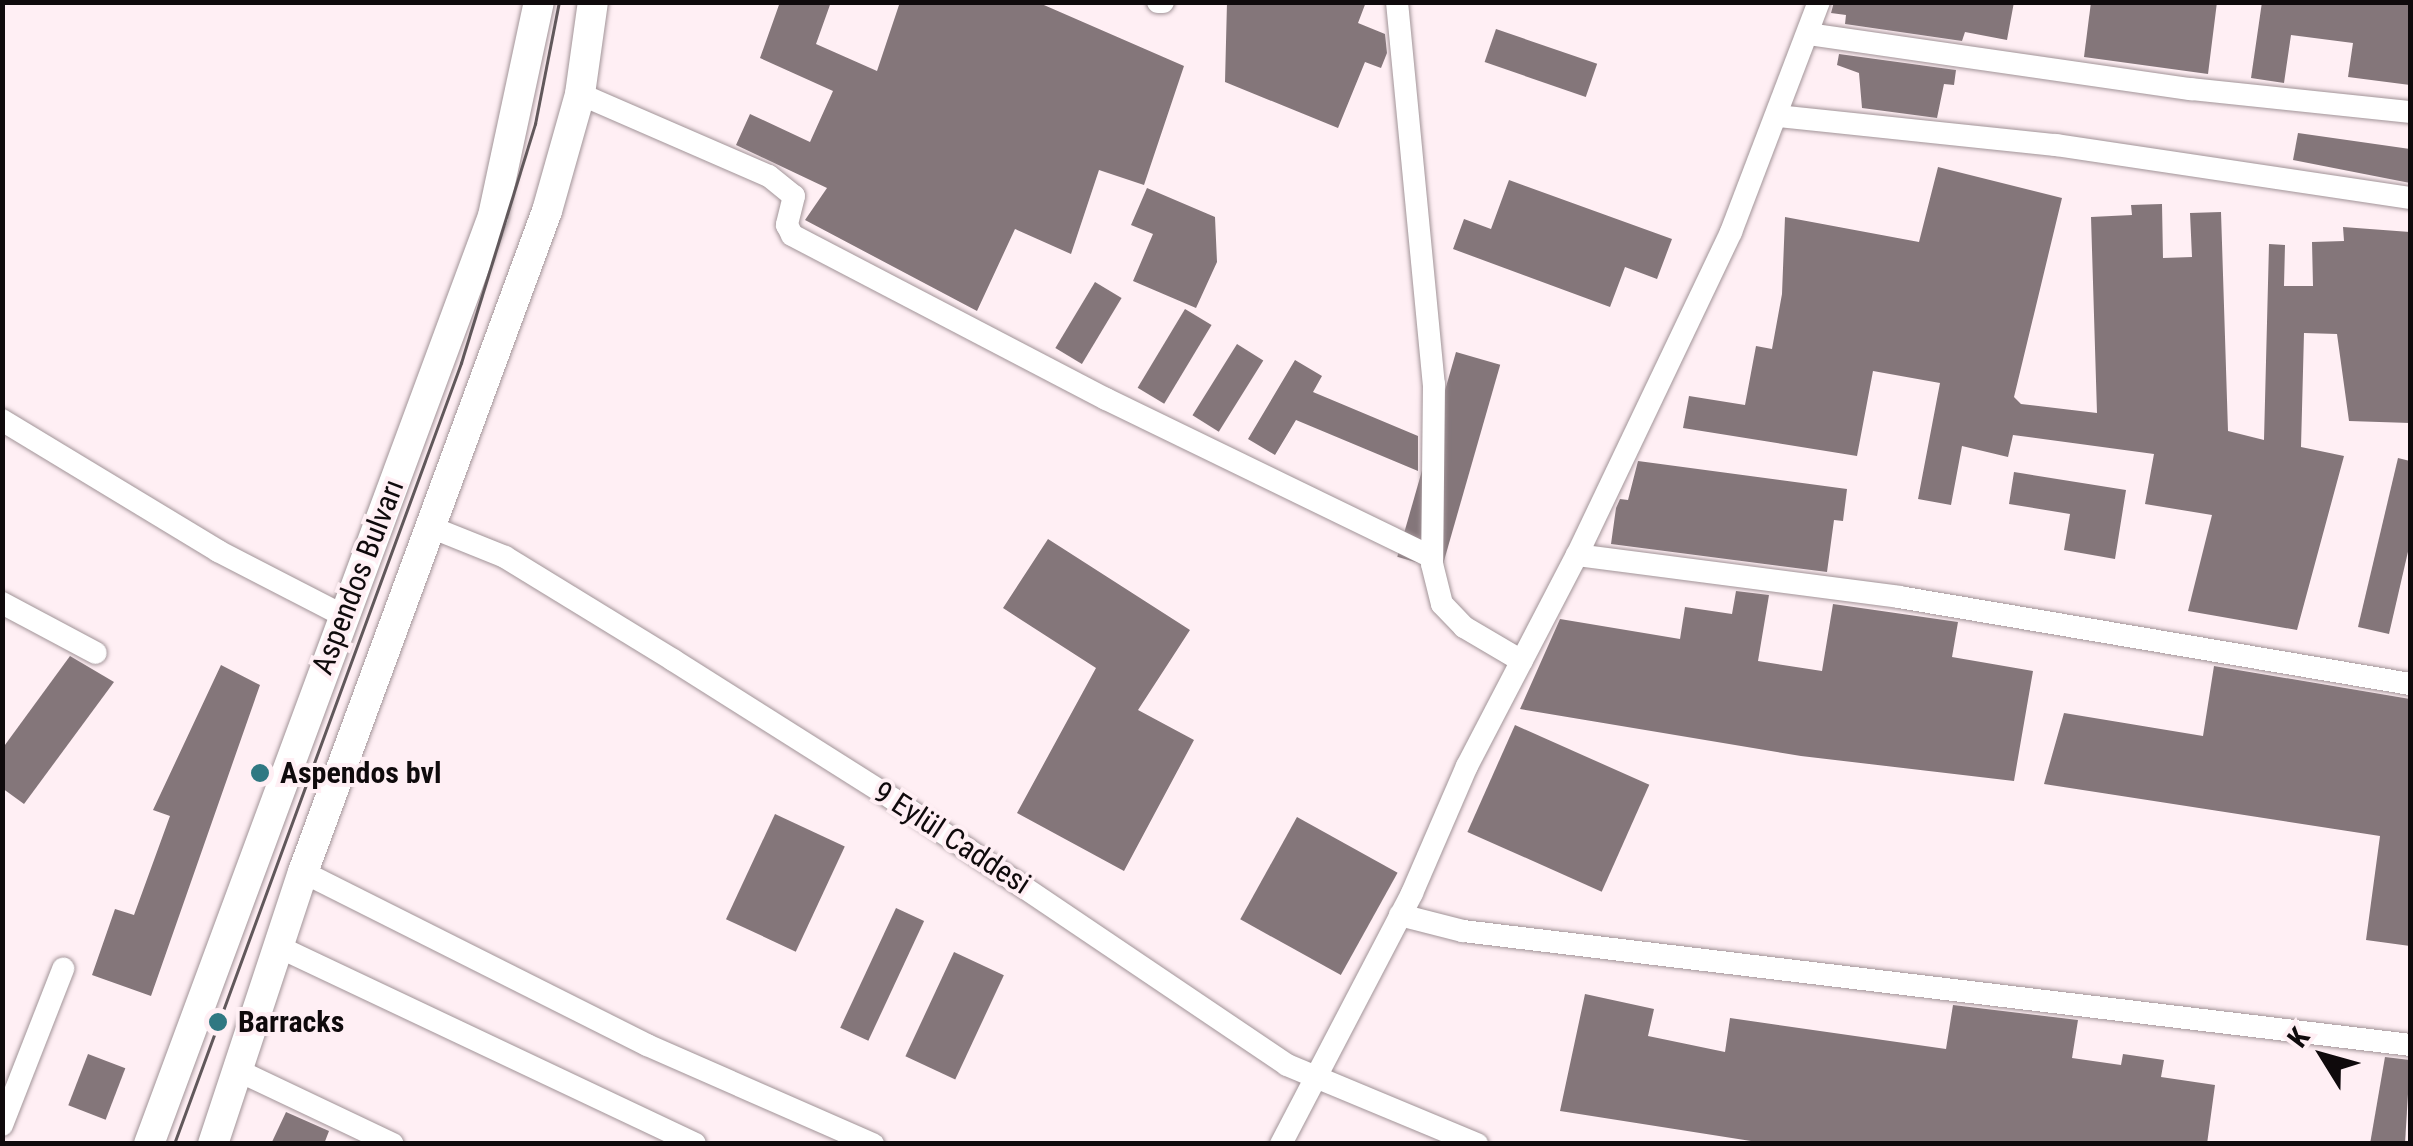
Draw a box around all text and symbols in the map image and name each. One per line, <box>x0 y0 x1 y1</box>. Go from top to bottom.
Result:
street label: Aspendos Bulvarı <box>304 474 412 680</box>
place label: Aspendos bvl <box>280 755 442 791</box>
marker: Aspendos bvl <box>249 762 271 784</box>
street label: 9 Eylül Caddesi <box>867 774 1037 902</box>
place label: Barracks <box>238 1004 344 1040</box>
north arrow <box>2273 1006 2373 1106</box>
marker: Barracks <box>207 1011 229 1033</box>
text: K <box>2281 1022 2316 1054</box>

